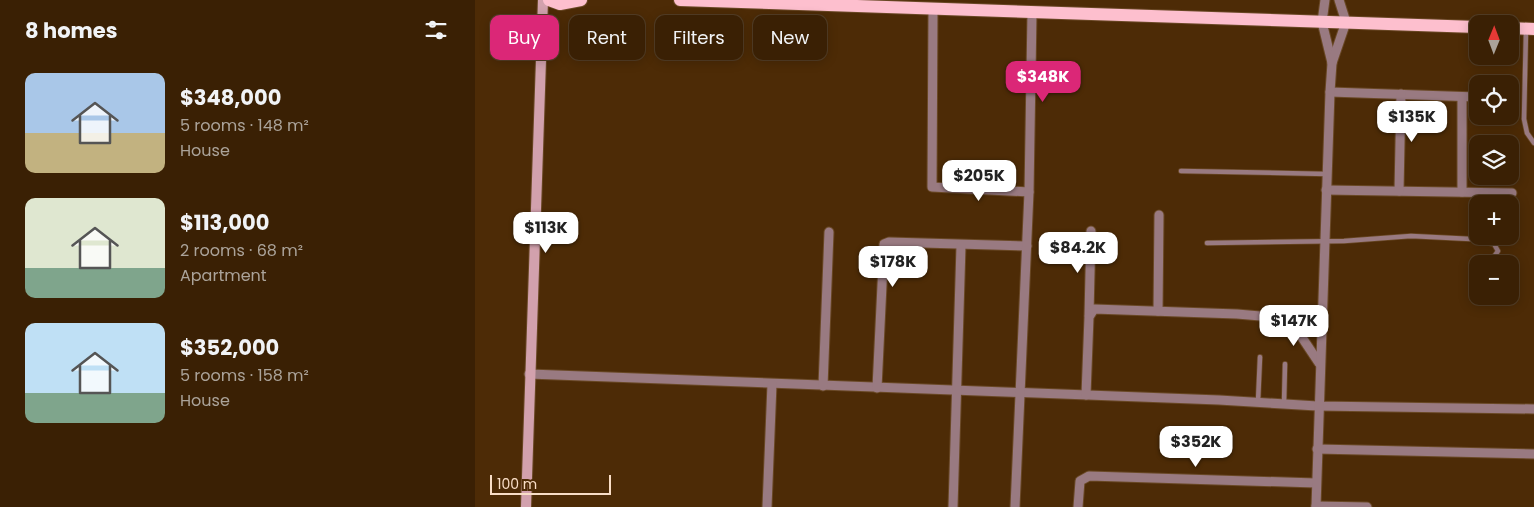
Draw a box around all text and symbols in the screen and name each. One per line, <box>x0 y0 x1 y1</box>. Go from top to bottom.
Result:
chip: Buy <box>490 15 559 60</box>
chip: Rent <box>569 15 645 60</box>
chip: Filters <box>655 15 743 60</box>
chip: New <box>753 15 827 60</box>
north arrow <box>1469 15 1519 65</box>
map controls <box>1469 15 1519 305</box>
text: 8 homes <box>25 16 117 45</box>
icon: filters <box>422 16 450 44</box>
pin: $348K <box>1008 61 1078 103</box>
text: $348K <box>1017 65 1069 88</box>
button: locate <box>1469 75 1519 125</box>
text: $348,000 <box>180 83 281 112</box>
icon: home <box>65 93 125 153</box>
pin: $135K <box>1377 100 1447 143</box>
text: $135K <box>1388 105 1436 128</box>
text: 5 rooms · 148 m² <box>180 114 309 137</box>
button: layers <box>1469 135 1519 185</box>
text: House <box>180 139 230 162</box>
pin: $205K <box>944 160 1014 202</box>
text: $205K <box>953 164 1005 187</box>
button: + <box>1469 195 1519 245</box>
text: $113,000 <box>180 208 269 237</box>
pin: $113K <box>511 212 581 254</box>
text: $113K <box>524 216 568 239</box>
icon: home <box>65 218 125 278</box>
pin: $84.2K <box>1037 232 1119 274</box>
text: $84.2K <box>1050 236 1106 259</box>
text: 2 rooms · 68 m² <box>180 239 303 262</box>
pin: $178K <box>858 246 928 288</box>
text: $178K <box>870 250 916 273</box>
button: − <box>1469 255 1519 305</box>
text: Apartment <box>180 264 267 287</box>
pin: $147K <box>1259 304 1329 347</box>
text: $147K <box>1270 309 1318 332</box>
text: $352,000 <box>180 333 279 362</box>
icon: home <box>65 343 125 403</box>
text: 5 rooms · 158 m² <box>180 364 309 387</box>
text: House <box>180 389 230 412</box>
pin: $352K <box>1161 426 1231 468</box>
text: $352K <box>1171 430 1221 453</box>
scale bar <box>490 472 611 495</box>
text: 100 m <box>497 474 537 494</box>

